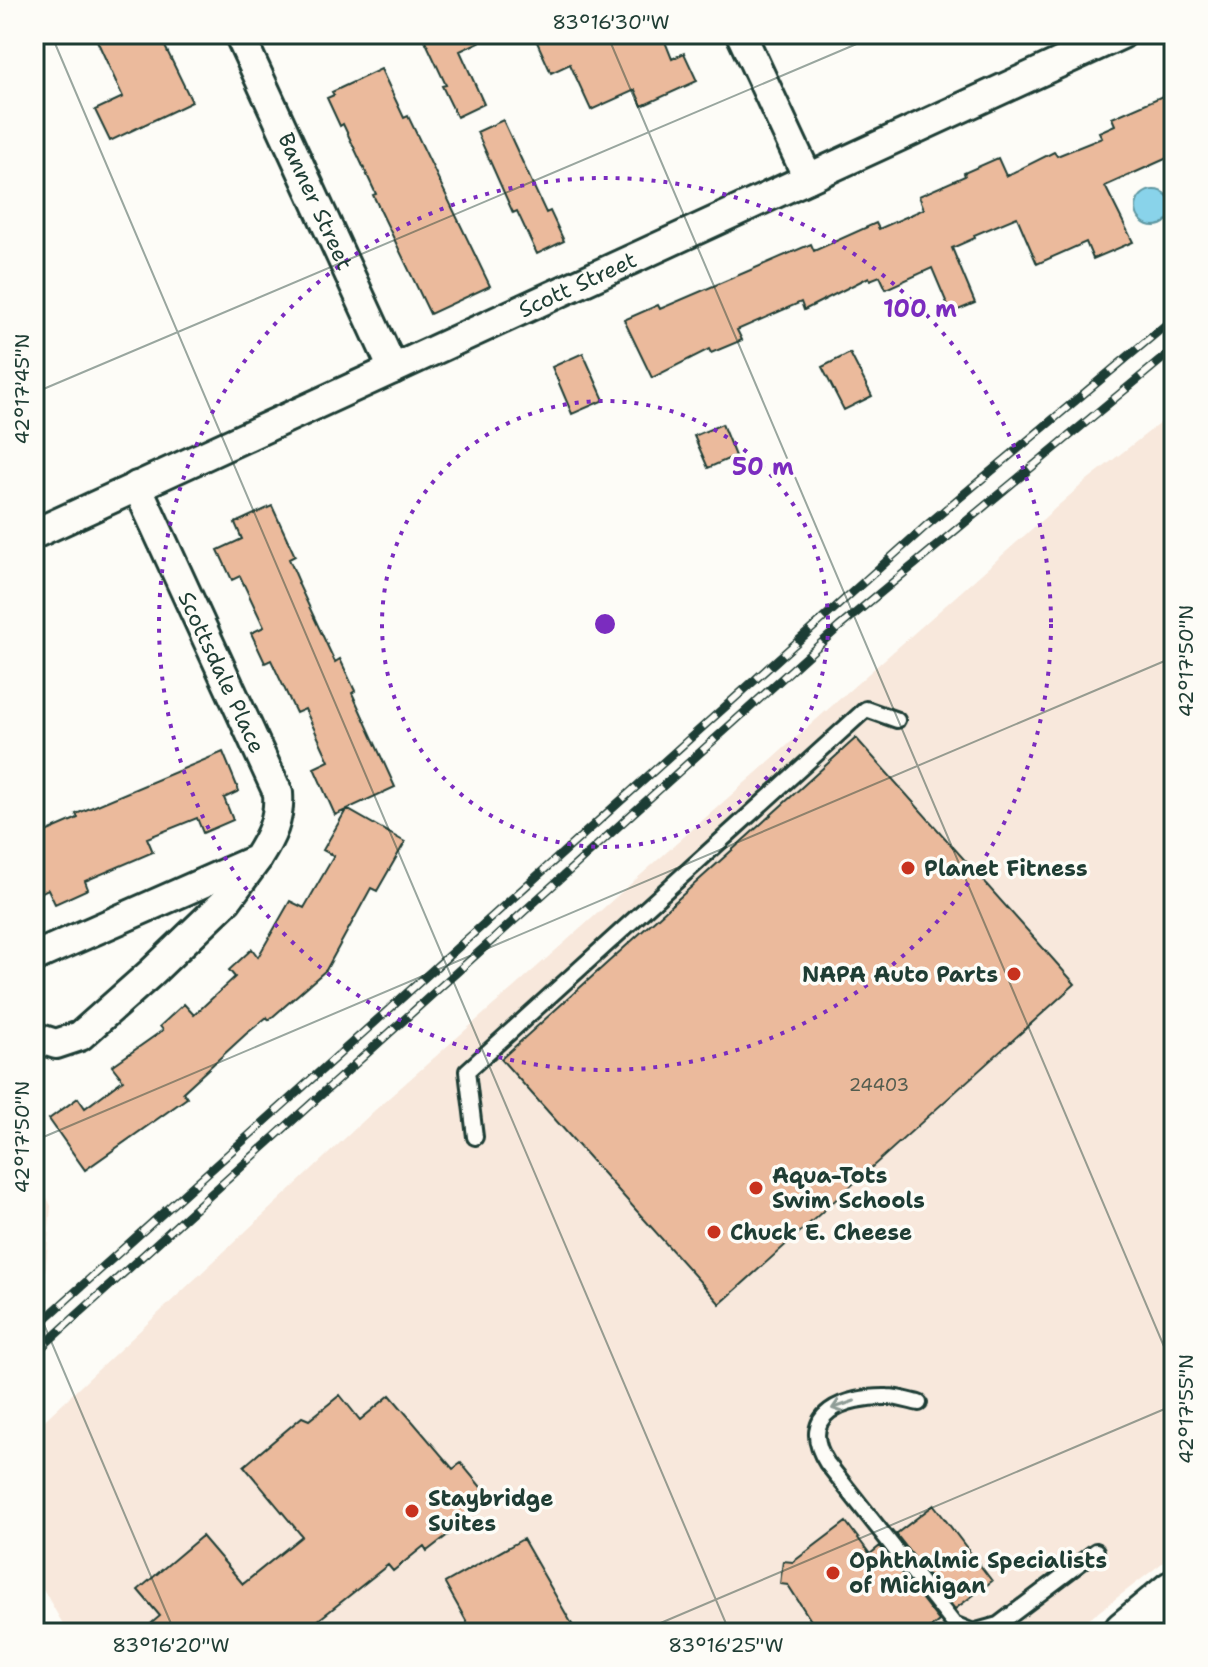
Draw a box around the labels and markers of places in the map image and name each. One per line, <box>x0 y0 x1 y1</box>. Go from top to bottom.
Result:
centre of rings <box>591 610 619 638</box>
place label: Planet Fitness <box>924 854 1088 883</box>
marker: Planet Fitness <box>899 859 917 877</box>
place label: NAPA Auto Parts <box>802 960 998 989</box>
marker: NAPA Auto Parts <box>1005 965 1023 983</box>
place label: Aqua-Tots Swim Schools <box>772 1161 925 1215</box>
marker: Aqua-Tots Swim Schools <box>747 1179 765 1197</box>
place label: Chuck E. Cheese <box>730 1218 912 1247</box>
marker: Chuck E. Cheese <box>705 1223 723 1241</box>
place label: Staybridge Suites <box>428 1484 553 1538</box>
marker: Staybridge Suites <box>403 1502 421 1520</box>
place label: Ophthalmic Specialists of Michigan <box>849 1546 1107 1600</box>
marker: Ophthalmic Specialists of Michigan <box>824 1564 842 1582</box>

